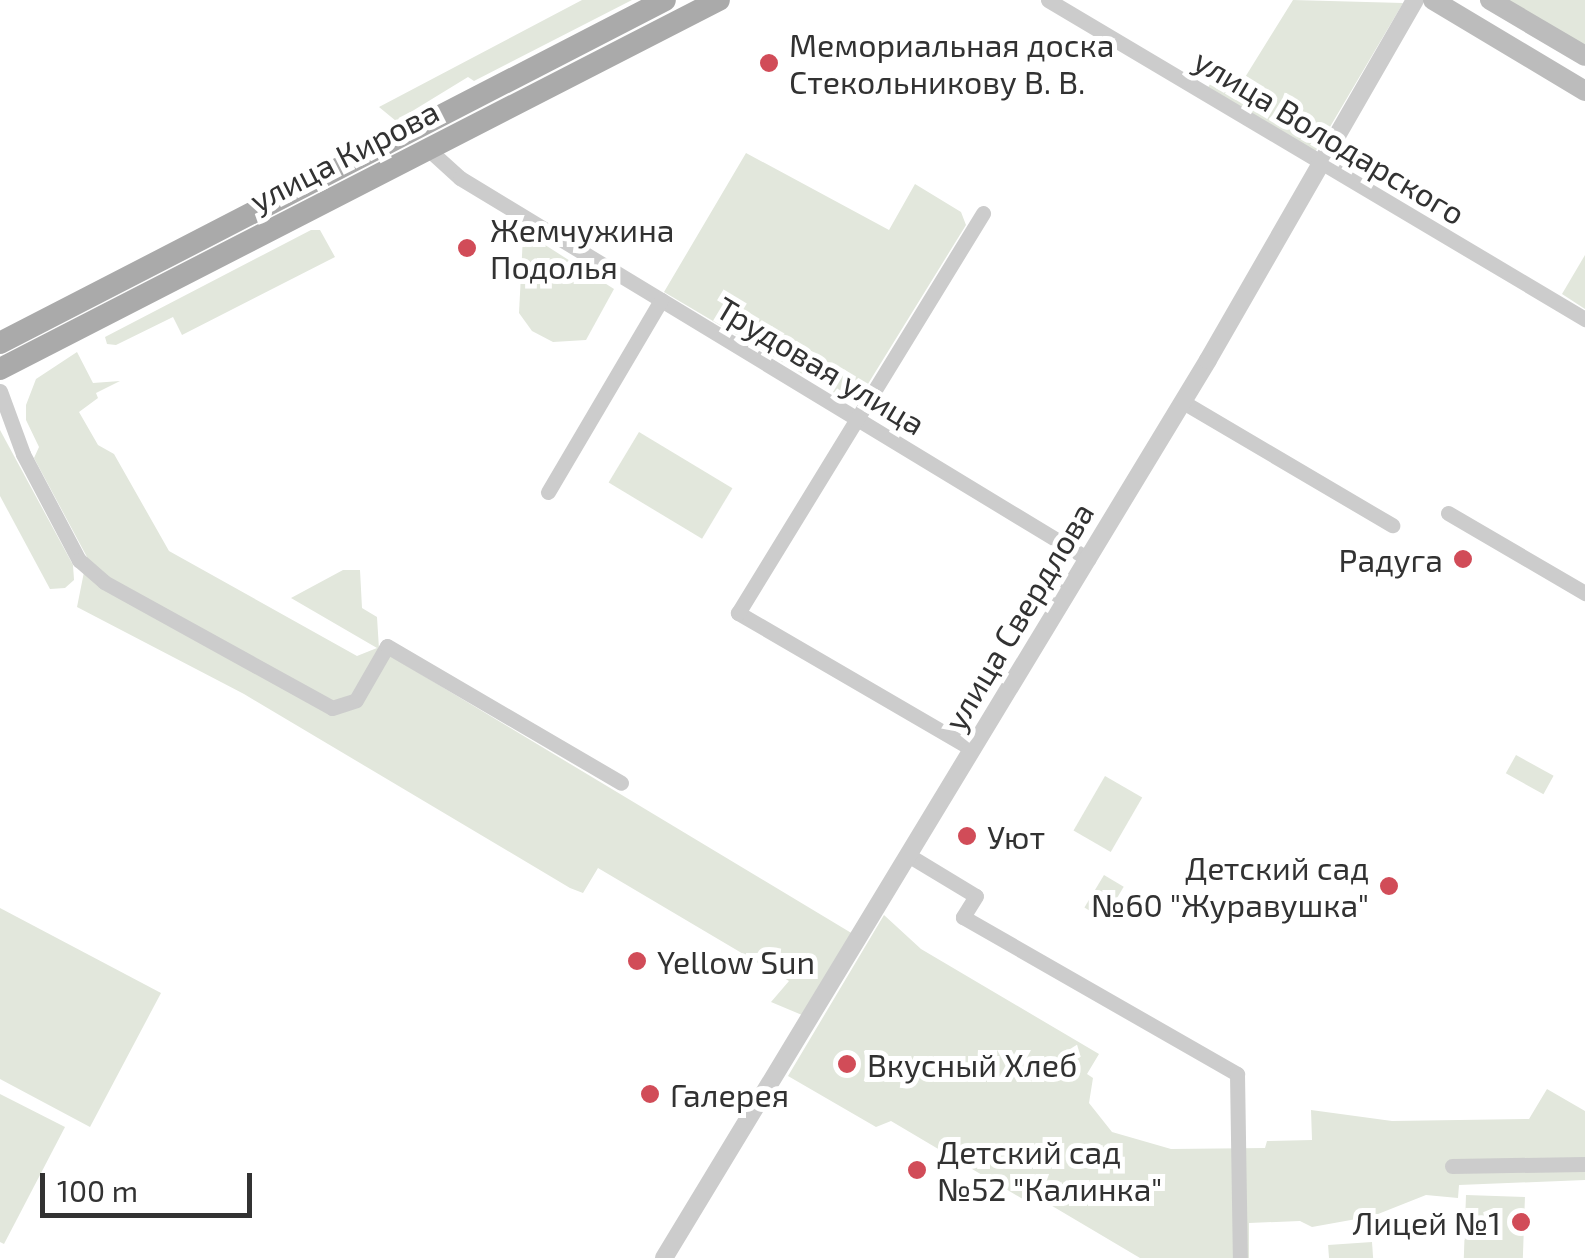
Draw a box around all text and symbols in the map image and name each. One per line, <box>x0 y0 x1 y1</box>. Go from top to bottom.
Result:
place label: Мемориальная доска Стекольникову В. В. <box>789 26 1114 101</box>
street label: улица Володарского <box>1188 40 1472 232</box>
marker: Мемориальная доска Стекольникову В. В. <box>758 52 780 74</box>
street label: улица Кирова <box>243 91 445 219</box>
place label: Жемчужина Подолья <box>490 211 674 286</box>
marker: Жемчужина Подолья <box>454 235 480 261</box>
street label: Трудовая улица <box>710 288 932 442</box>
street label: улица Свердлова <box>935 495 1101 737</box>
place label: Радуга <box>1339 540 1443 578</box>
marker: Радуга <box>1452 548 1474 570</box>
place label: Уют <box>987 817 1045 855</box>
marker: Уют <box>956 825 978 847</box>
place label: Детский сад №60 "Журавушка" <box>1091 849 1369 924</box>
marker: Детский сад №60 "Журавушка" <box>1378 875 1400 897</box>
place label: Yellow Sun <box>657 942 816 980</box>
marker: Yellow Sun <box>626 950 648 972</box>
place label: Вкусный Хлеб <box>867 1045 1077 1083</box>
marker: Вкусный Хлеб <box>836 1053 858 1075</box>
place label: Галерея <box>670 1075 789 1113</box>
marker: Галерея <box>639 1083 661 1105</box>
place label: Детский сад №52 "Калинка" <box>937 1133 1163 1208</box>
scale bar <box>45 1153 258 1215</box>
marker: Детский сад №52 "Калинка" <box>906 1159 928 1181</box>
text: 100 m <box>57 1172 138 1208</box>
place label: Лицей №1 <box>1352 1203 1501 1241</box>
marker: Лицей №1 <box>1510 1211 1532 1233</box>

